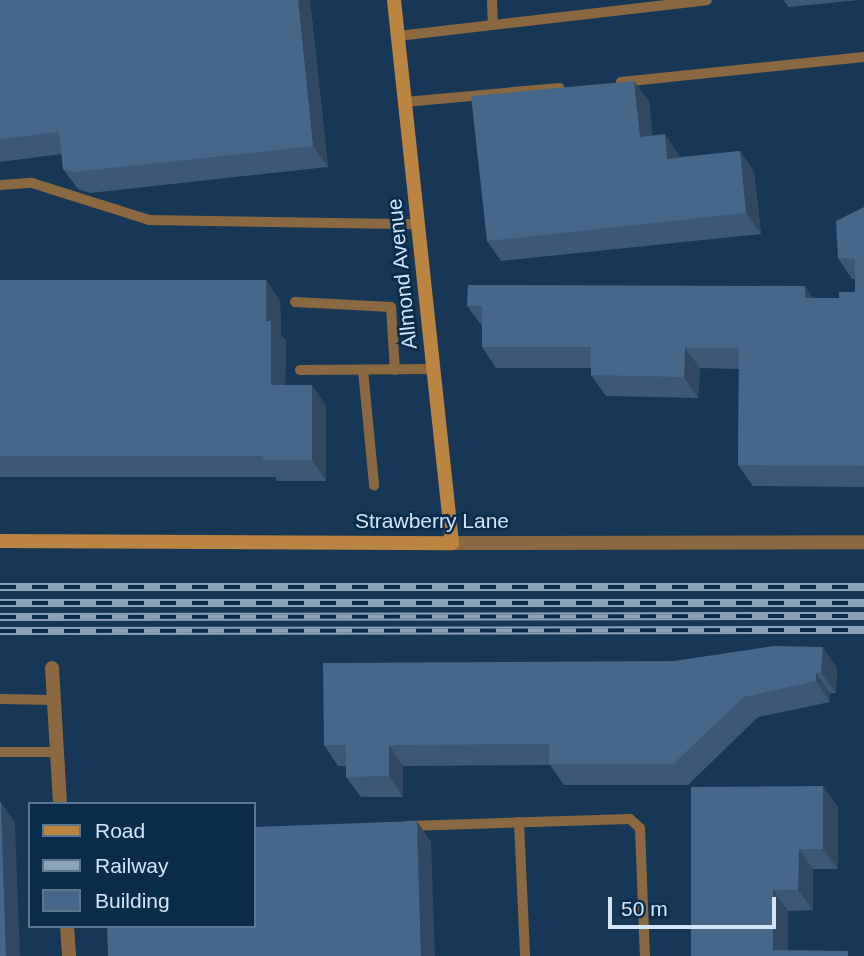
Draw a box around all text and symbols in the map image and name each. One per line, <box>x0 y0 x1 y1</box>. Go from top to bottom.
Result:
street label: Allmond Avenue <box>381 197 423 351</box>
street label: Strawberry Lane <box>355 508 509 534</box>
legend <box>28 802 256 928</box>
text: Road <box>95 819 145 842</box>
text: Railway <box>95 854 169 877</box>
scale bar <box>612 883 780 927</box>
text: Building <box>95 889 170 912</box>
text: 50 m <box>621 897 668 920</box>

